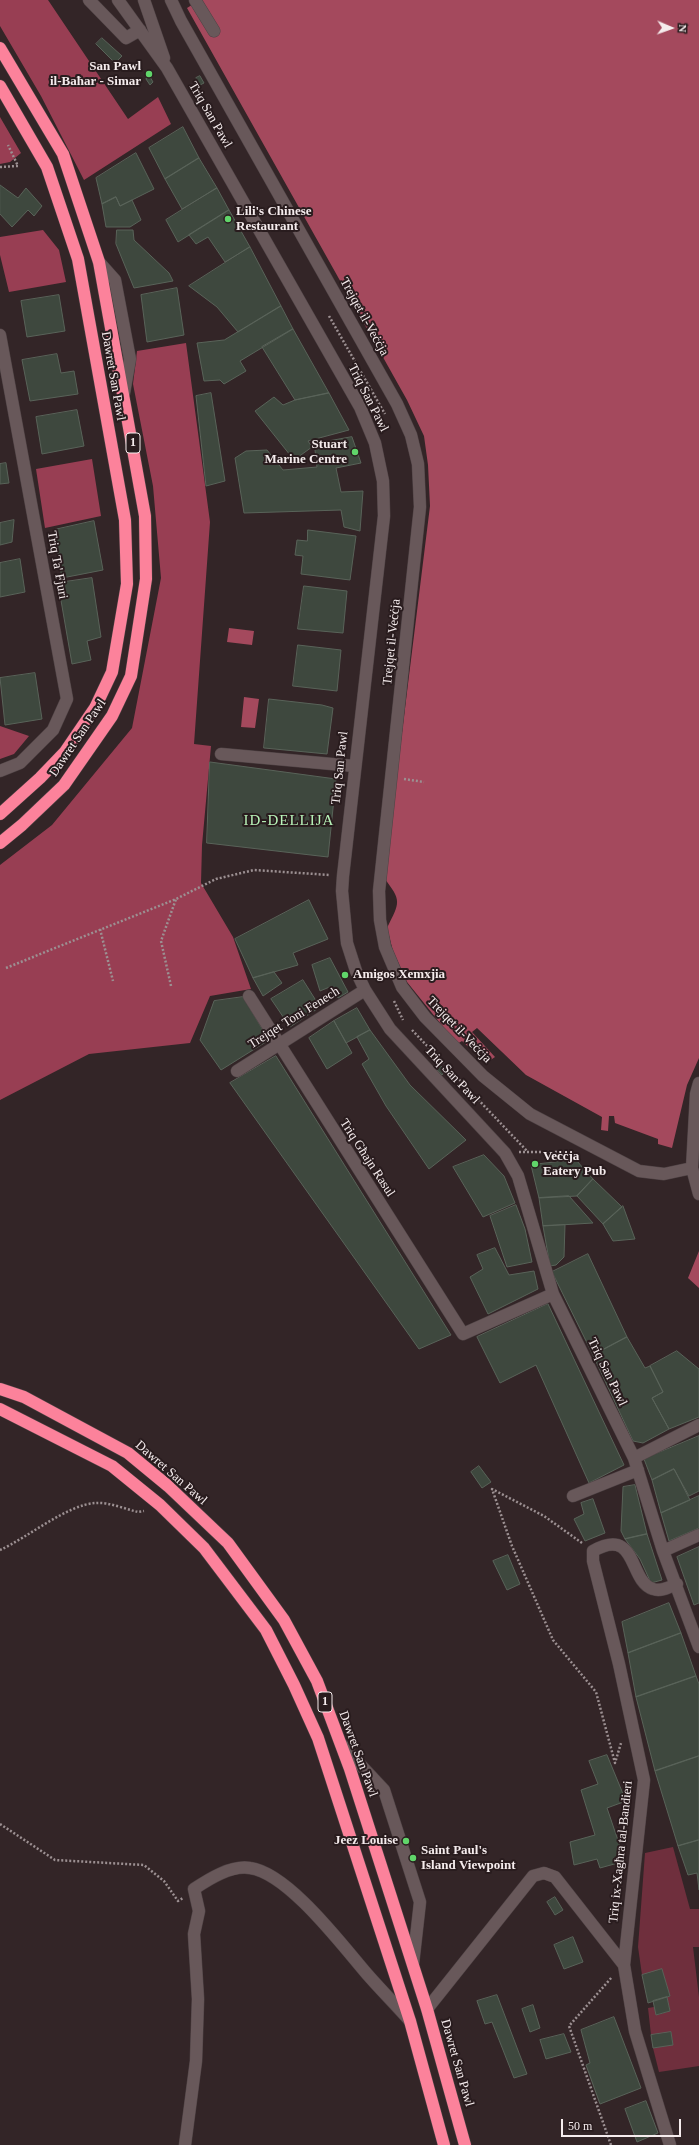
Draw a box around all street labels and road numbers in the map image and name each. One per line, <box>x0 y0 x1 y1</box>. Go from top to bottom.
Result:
street label: Triq San Pawl <box>185 79 235 151</box>
street label: Trejqet il-Veċċja <box>336 275 392 359</box>
street label: Dawret San Pawl <box>97 330 129 422</box>
street label: Triq San Pawl <box>344 362 392 434</box>
road number: 1 <box>126 433 140 453</box>
street label: Triq Ta' Fjuri <box>43 530 71 600</box>
street label: Trejqet il-Veċċja <box>380 598 404 686</box>
street label: Dawret San Pawl <box>46 696 110 780</box>
street label: Triq San Pawl <box>328 730 352 806</box>
street label: Trejqet Toni Fenech <box>245 984 343 1052</box>
street label: Trejqet il-Veċċja <box>423 993 495 1067</box>
street label: Triq San Pawl <box>421 1043 483 1107</box>
street label: Triq Għajn Rasul <box>336 1116 398 1200</box>
street label: Triq San Pawl <box>584 1335 630 1409</box>
street label: Dawret San Pawl <box>132 1438 210 1508</box>
road number: 1 <box>318 1692 332 1712</box>
street label: Dawret San Pawl <box>335 1709 381 1799</box>
street label: Triq ix-Xagħra tal-Bandieri <box>606 1780 636 1924</box>
street label: Dawret San Pawl <box>437 2017 477 2109</box>

